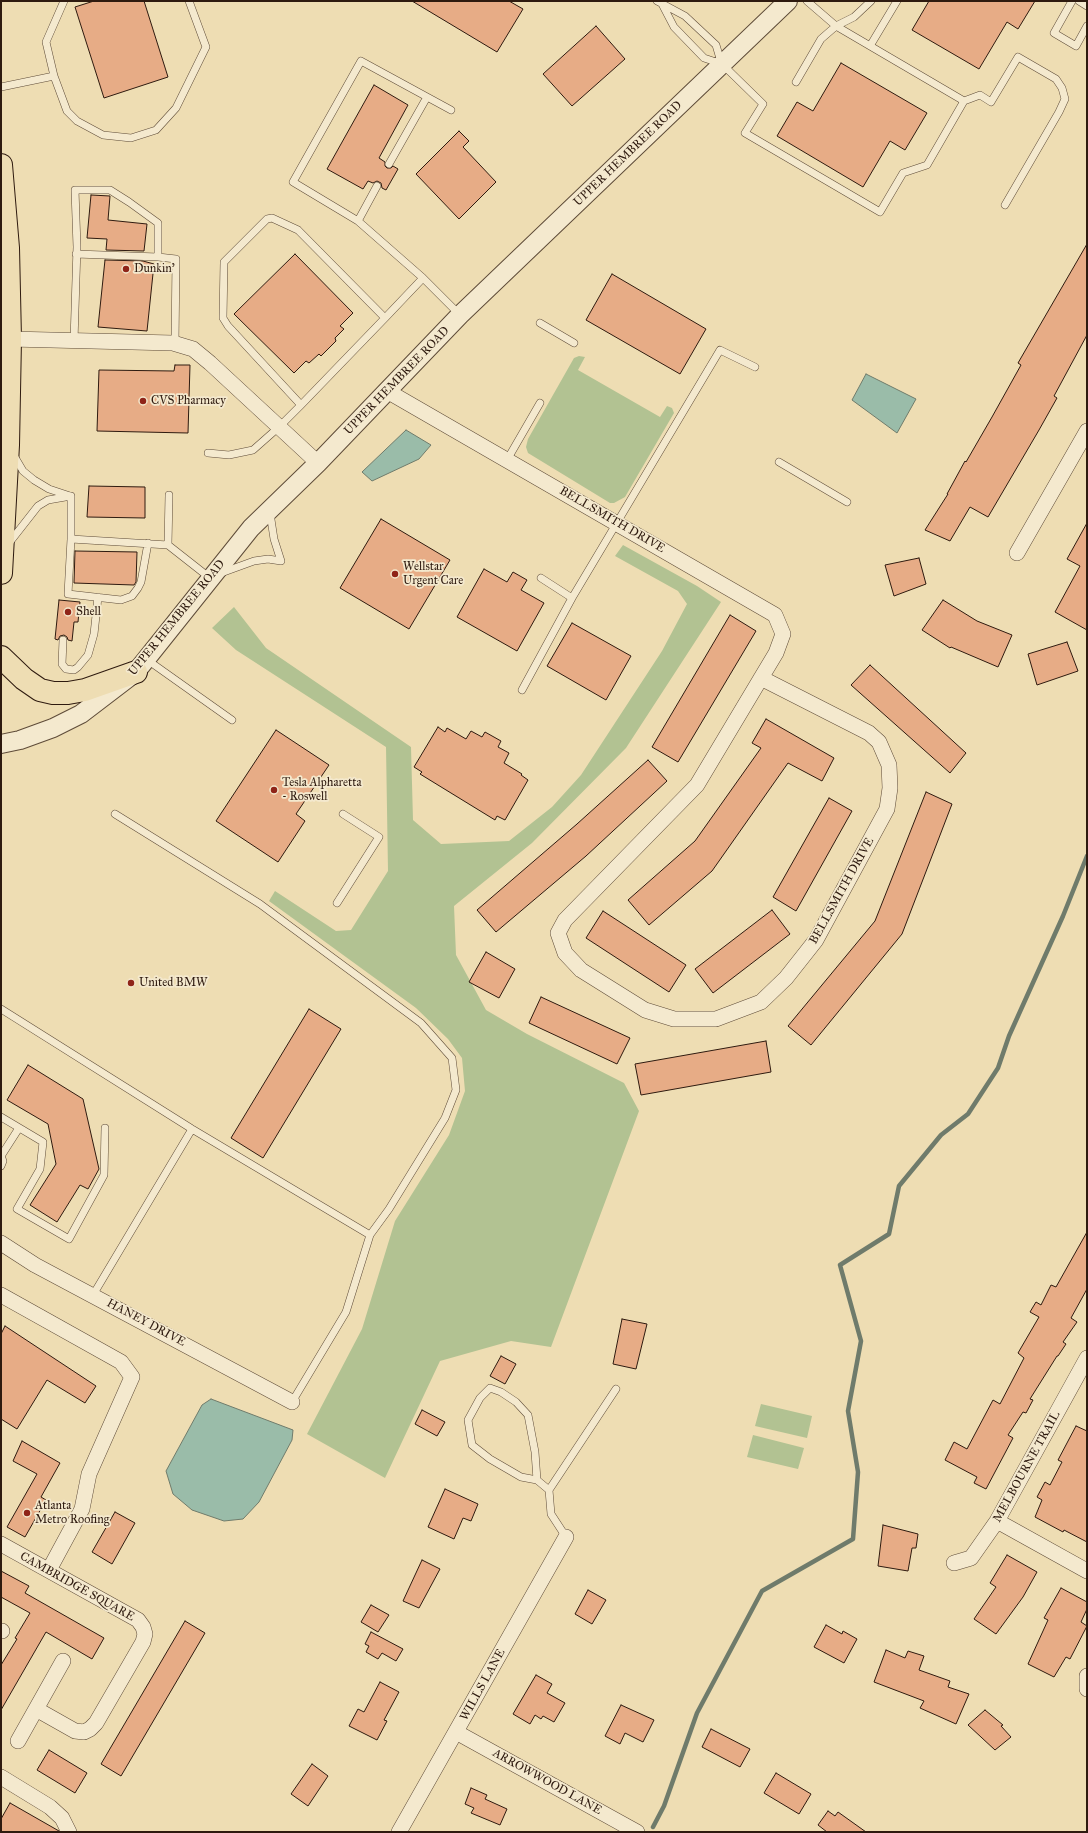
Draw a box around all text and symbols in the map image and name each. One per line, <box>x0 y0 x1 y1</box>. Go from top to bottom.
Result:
street label: UPPER HEMBREE ROAD <box>571 98 685 210</box>
place label: Dunkin' <box>134 262 175 276</box>
marker: Dunkin' <box>121 264 131 274</box>
street label: UPPER HEMBREE ROAD <box>341 324 453 438</box>
place label: CVS Pharmacy <box>151 394 226 408</box>
marker: CVS Pharmacy <box>138 396 148 406</box>
street label: BELLSMITH DRIVE <box>557 484 667 556</box>
street label: UPPER HEMBREE ROAD <box>126 557 228 679</box>
place label: Wellstar Urgent Care <box>403 560 463 588</box>
marker: Wellstar Urgent Care <box>390 569 400 579</box>
place label: Shell <box>76 605 101 619</box>
marker: Shell <box>63 607 73 617</box>
place label: Tesla Alpharetta - Roswell <box>282 776 361 804</box>
marker: Tesla Alpharetta - Roswell <box>269 785 279 795</box>
street label: BELLSMITH DRIVE <box>807 835 877 947</box>
place label: United BMW <box>139 976 207 990</box>
marker: United BMW <box>126 978 136 988</box>
street label: HANEY DRIVE <box>104 1296 188 1350</box>
street label: MELBOURNE TRAIL <box>990 1409 1064 1525</box>
place label: Atlanta Metro Roofing <box>35 1499 109 1527</box>
marker: Atlanta Metro Roofing <box>22 1508 32 1518</box>
street label: CAMBRIDGE SQUARE <box>17 1549 137 1625</box>
street label: WILLS LANE <box>457 1647 509 1723</box>
street label: ARROWWOOD LANE <box>490 1746 604 1818</box>

